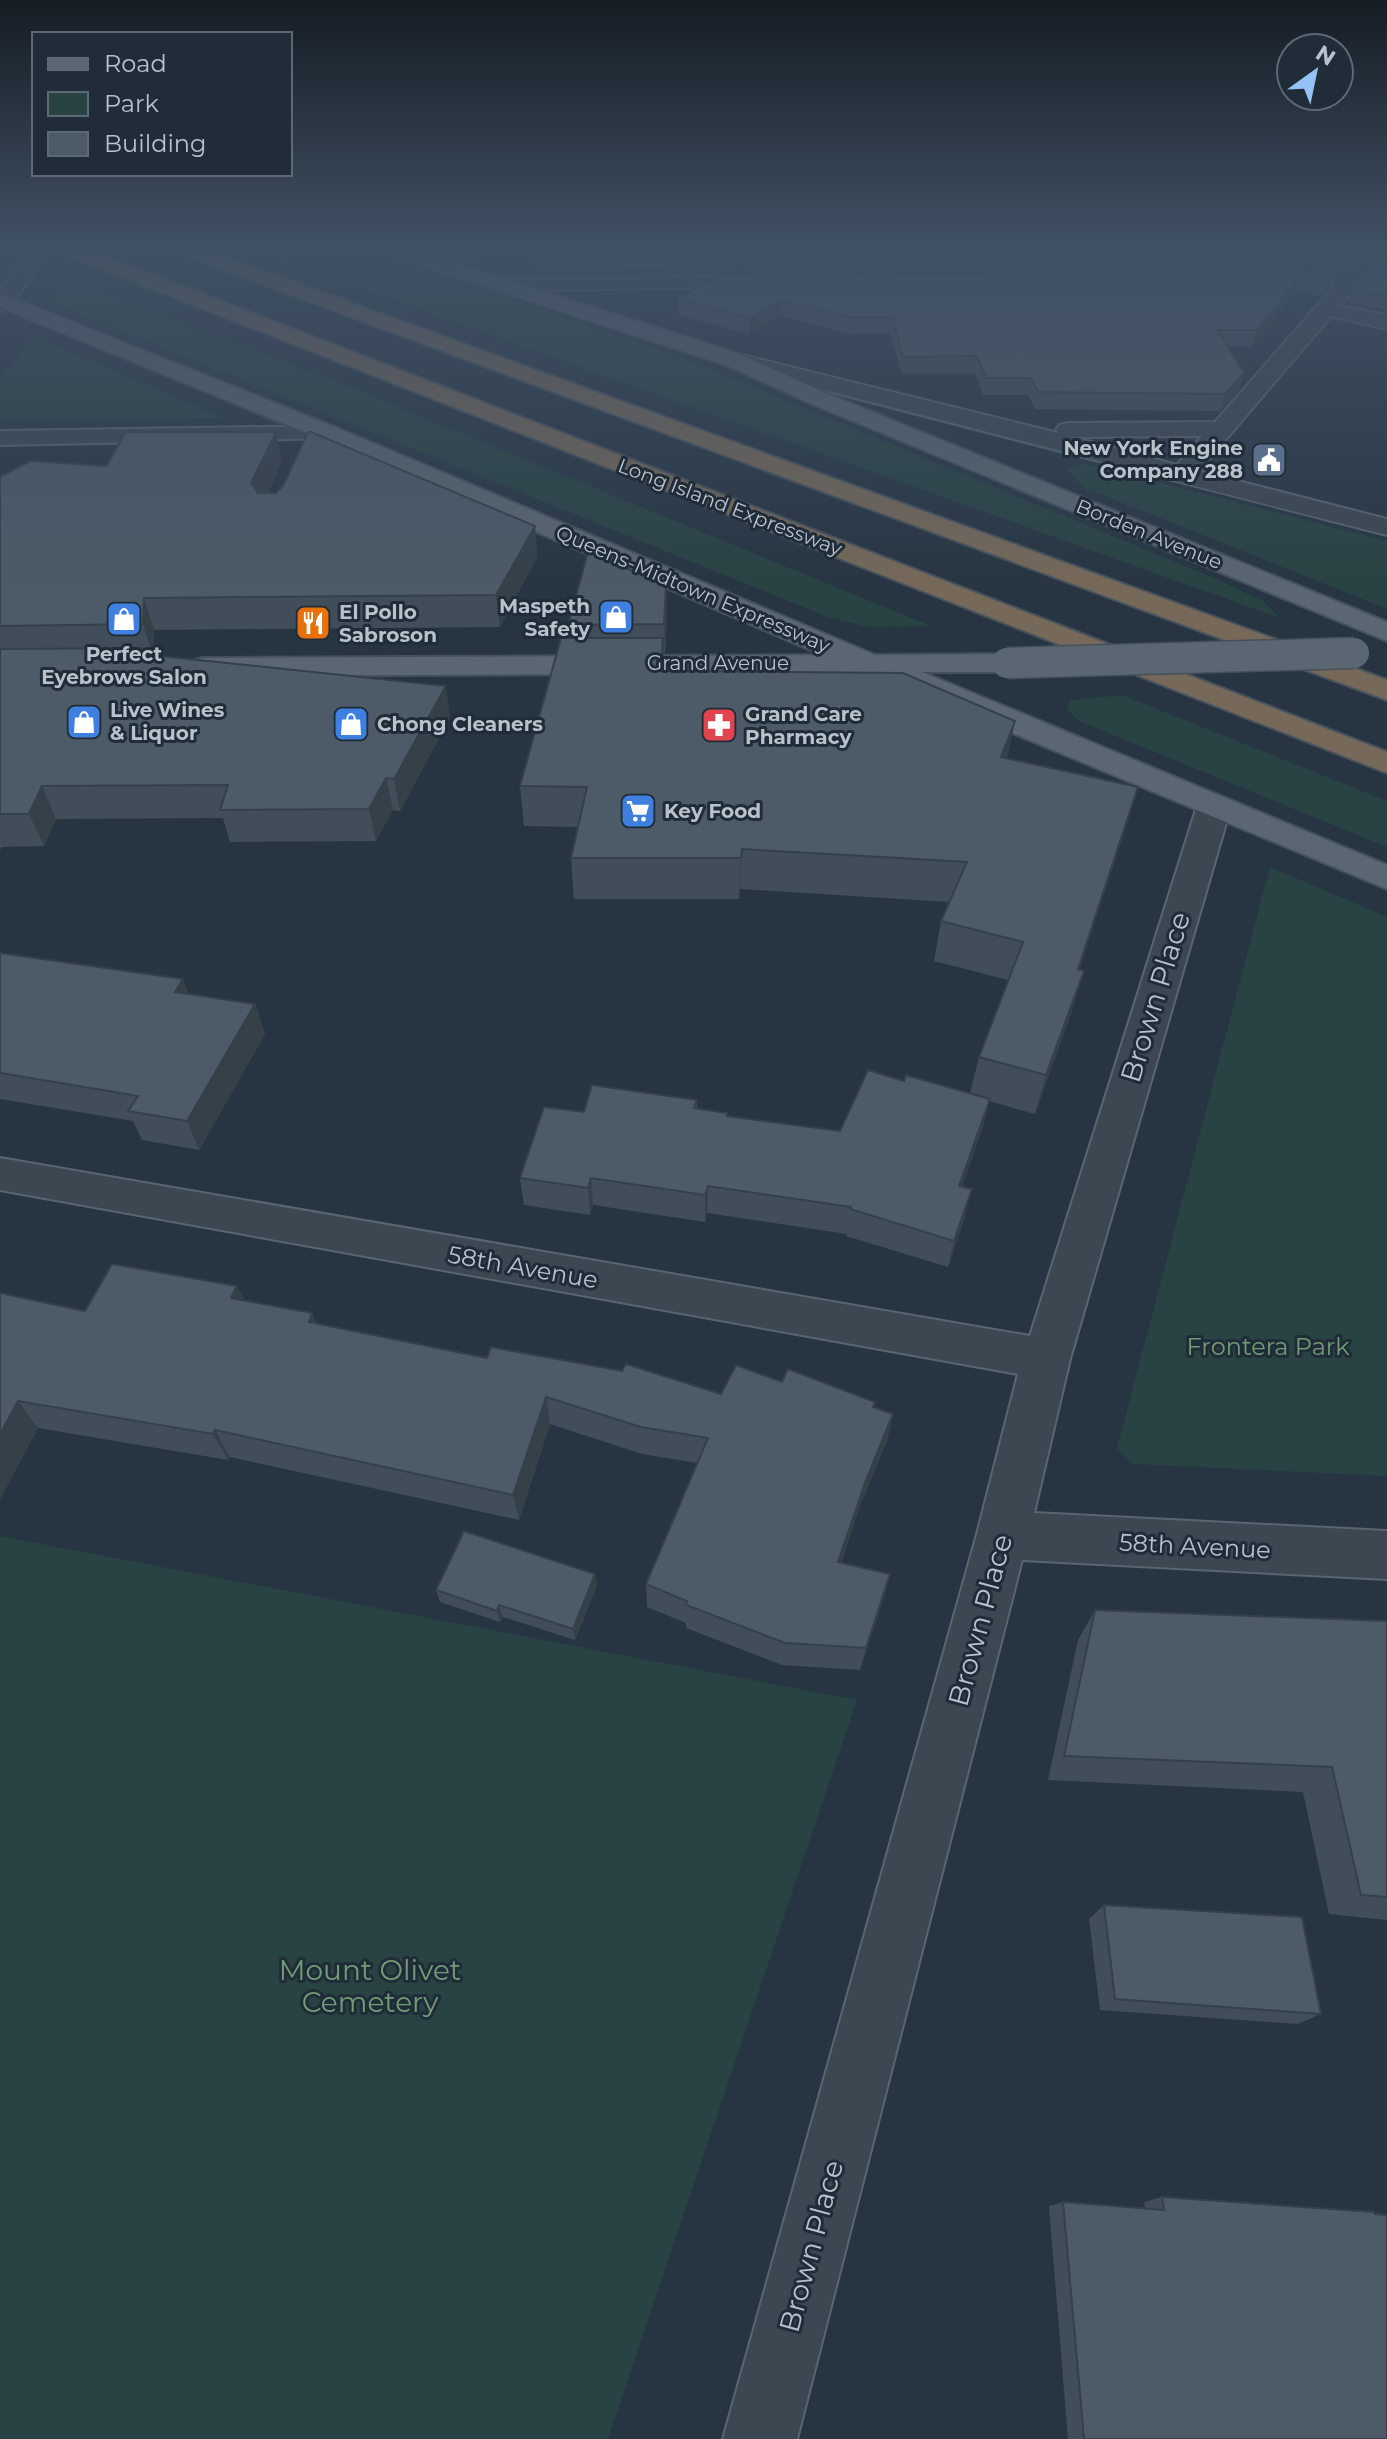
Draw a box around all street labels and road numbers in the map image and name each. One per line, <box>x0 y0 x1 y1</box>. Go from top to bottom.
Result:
street label: Long Island Expressway <box>615 453 845 561</box>
street label: Borden Avenue <box>1073 494 1225 574</box>
street label: Queens-Midtown Expressway <box>552 520 834 658</box>
street label: Grand Avenue <box>647 651 789 675</box>
street label: Brown Place <box>1113 908 1197 1086</box>
street label: 58th Avenue <box>446 1240 600 1294</box>
street label: 58th Avenue <box>1118 1528 1272 1564</box>
street label: Brown Place <box>941 1530 1019 1710</box>
street label: Brown Place <box>772 2156 850 2336</box>

